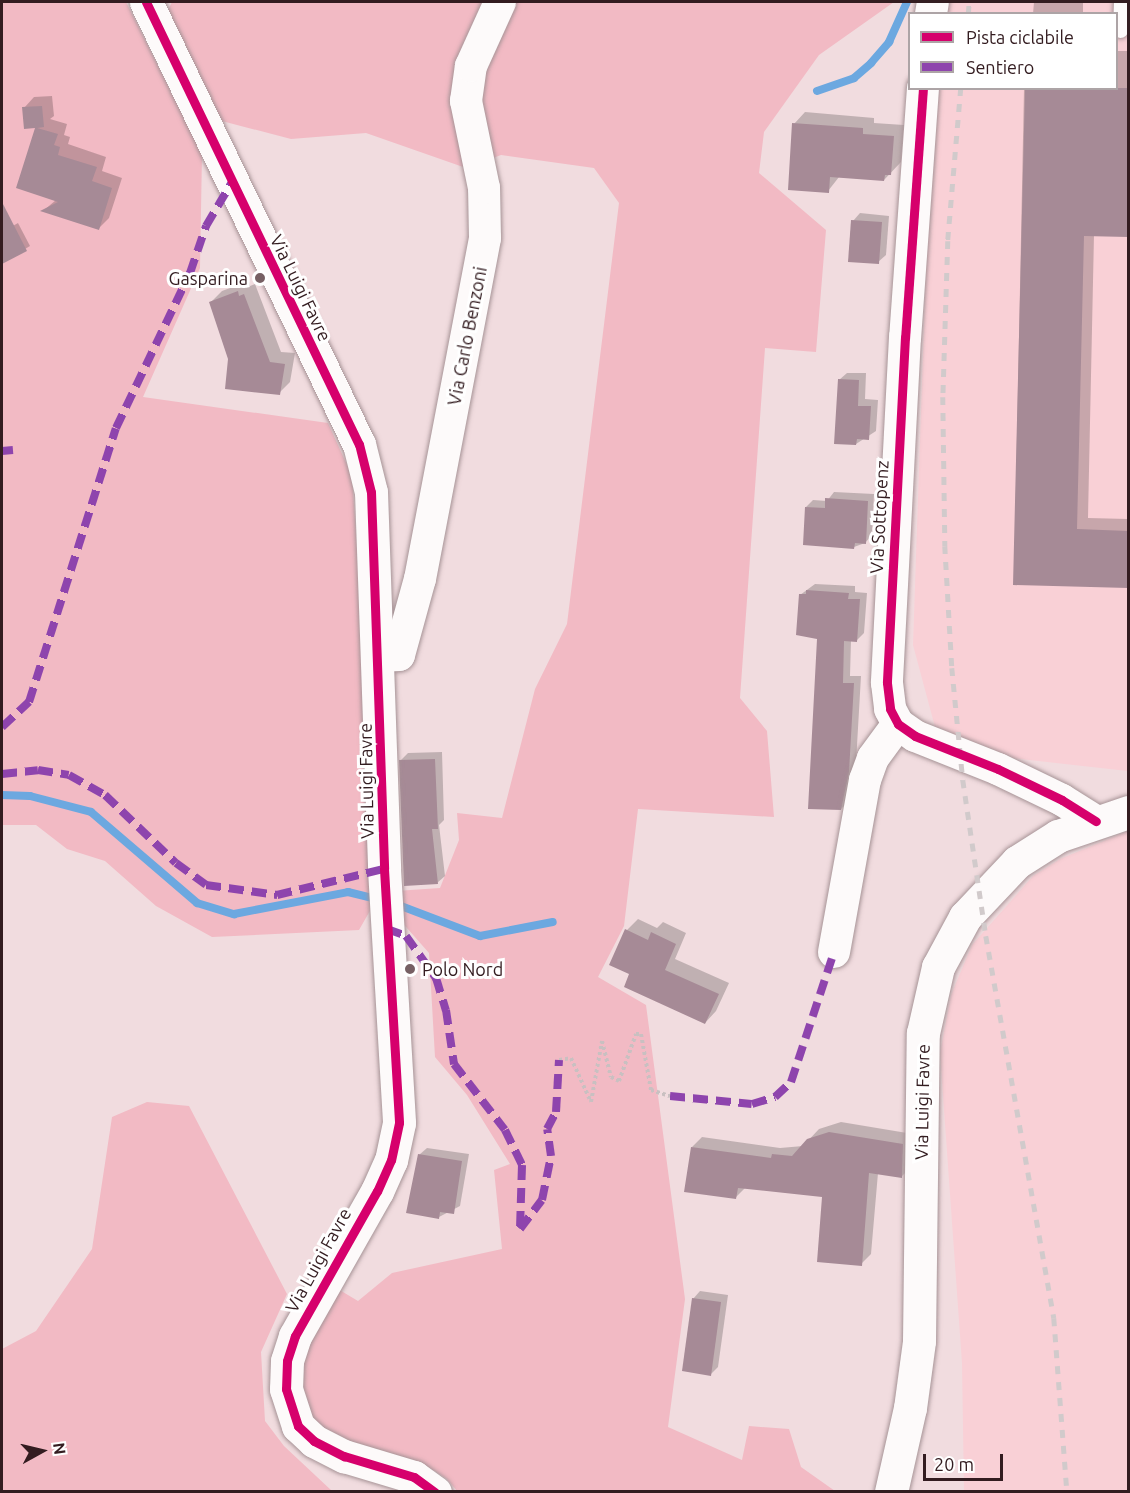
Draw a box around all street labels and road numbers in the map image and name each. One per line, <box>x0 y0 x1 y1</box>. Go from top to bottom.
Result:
street label: Via Luigi Favre <box>266 231 336 345</box>
street label: Via Carlo Benzoni <box>443 265 491 407</box>
street label: Via Sottopenz <box>865 460 893 574</box>
street label: Via Luigi Favre <box>354 723 378 839</box>
street label: Via Luigi Favre <box>910 1044 934 1160</box>
street label: Via Luigi Favre <box>280 1204 356 1316</box>

